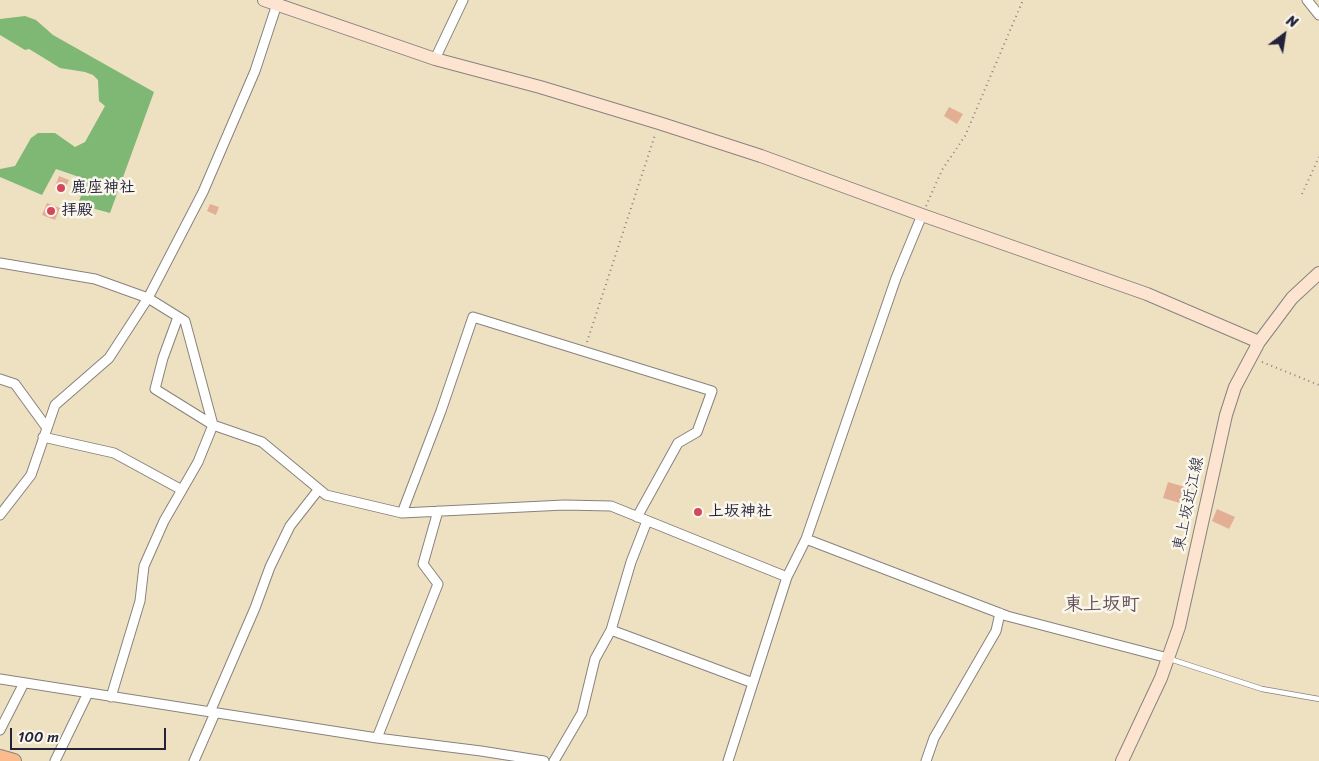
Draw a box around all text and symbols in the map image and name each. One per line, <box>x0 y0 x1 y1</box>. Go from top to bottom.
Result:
text: N <box>1281 8 1303 35</box>
north arrow <box>1259 10 1309 60</box>
place label: 鹿座神社 <box>71 178 135 198</box>
marker: 鹿座神社 <box>55 182 67 194</box>
place label: 拝殿 <box>61 201 93 221</box>
marker: 拝殿 <box>45 205 57 217</box>
street label: 東上坂近江線 <box>1170 455 1208 553</box>
place label: 上坂神社 <box>708 502 772 522</box>
marker: 上坂神社 <box>692 506 704 518</box>
district label: 東上坂町 <box>1064 594 1140 616</box>
scale bar <box>12 718 169 750</box>
text: 100 m <box>18 724 59 750</box>

